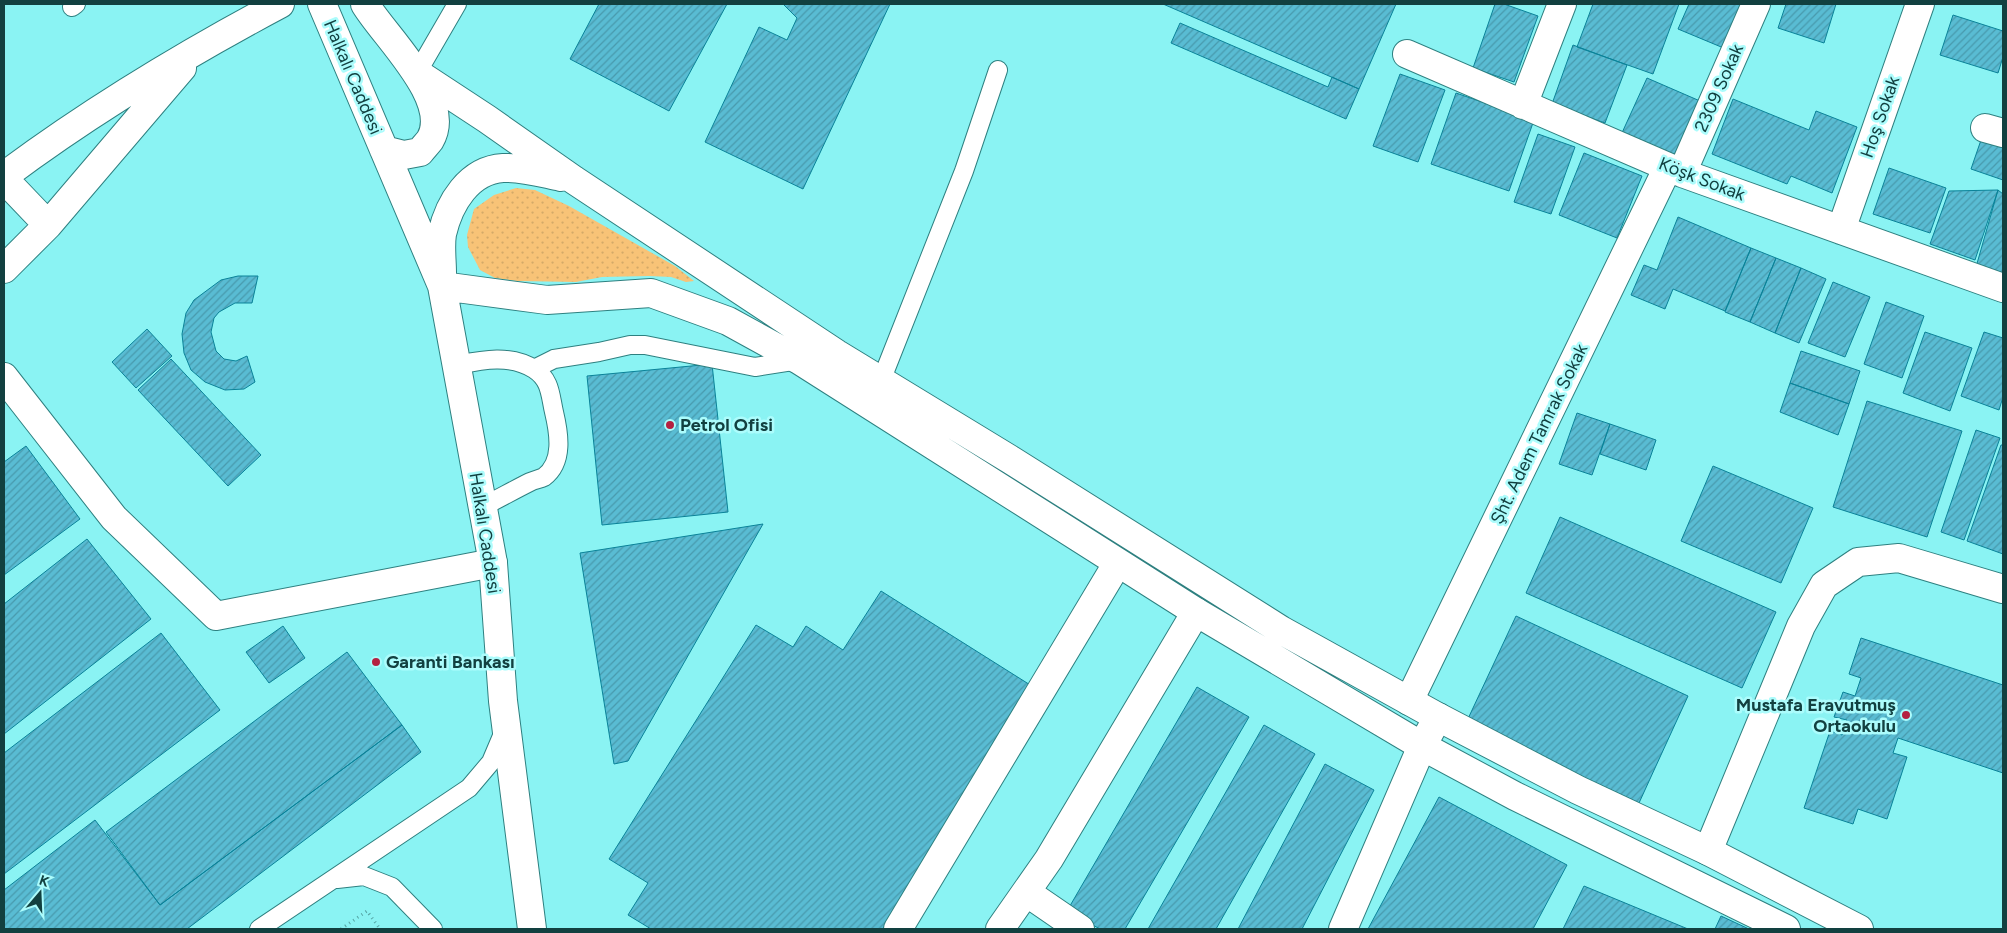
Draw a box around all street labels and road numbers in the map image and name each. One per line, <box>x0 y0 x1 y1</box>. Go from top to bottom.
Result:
street label: Halkalı Caddesi <box>319 16 387 138</box>
street label: 2309 Sokak <box>1690 40 1748 135</box>
street label: Hoş Sokak <box>1856 73 1904 161</box>
street label: Köşk Sokak <box>1656 152 1749 206</box>
street label: Şht. Adem Tamrak Sokak <box>1486 340 1592 528</box>
street label: Halkalı Caddesi <box>465 471 505 595</box>

